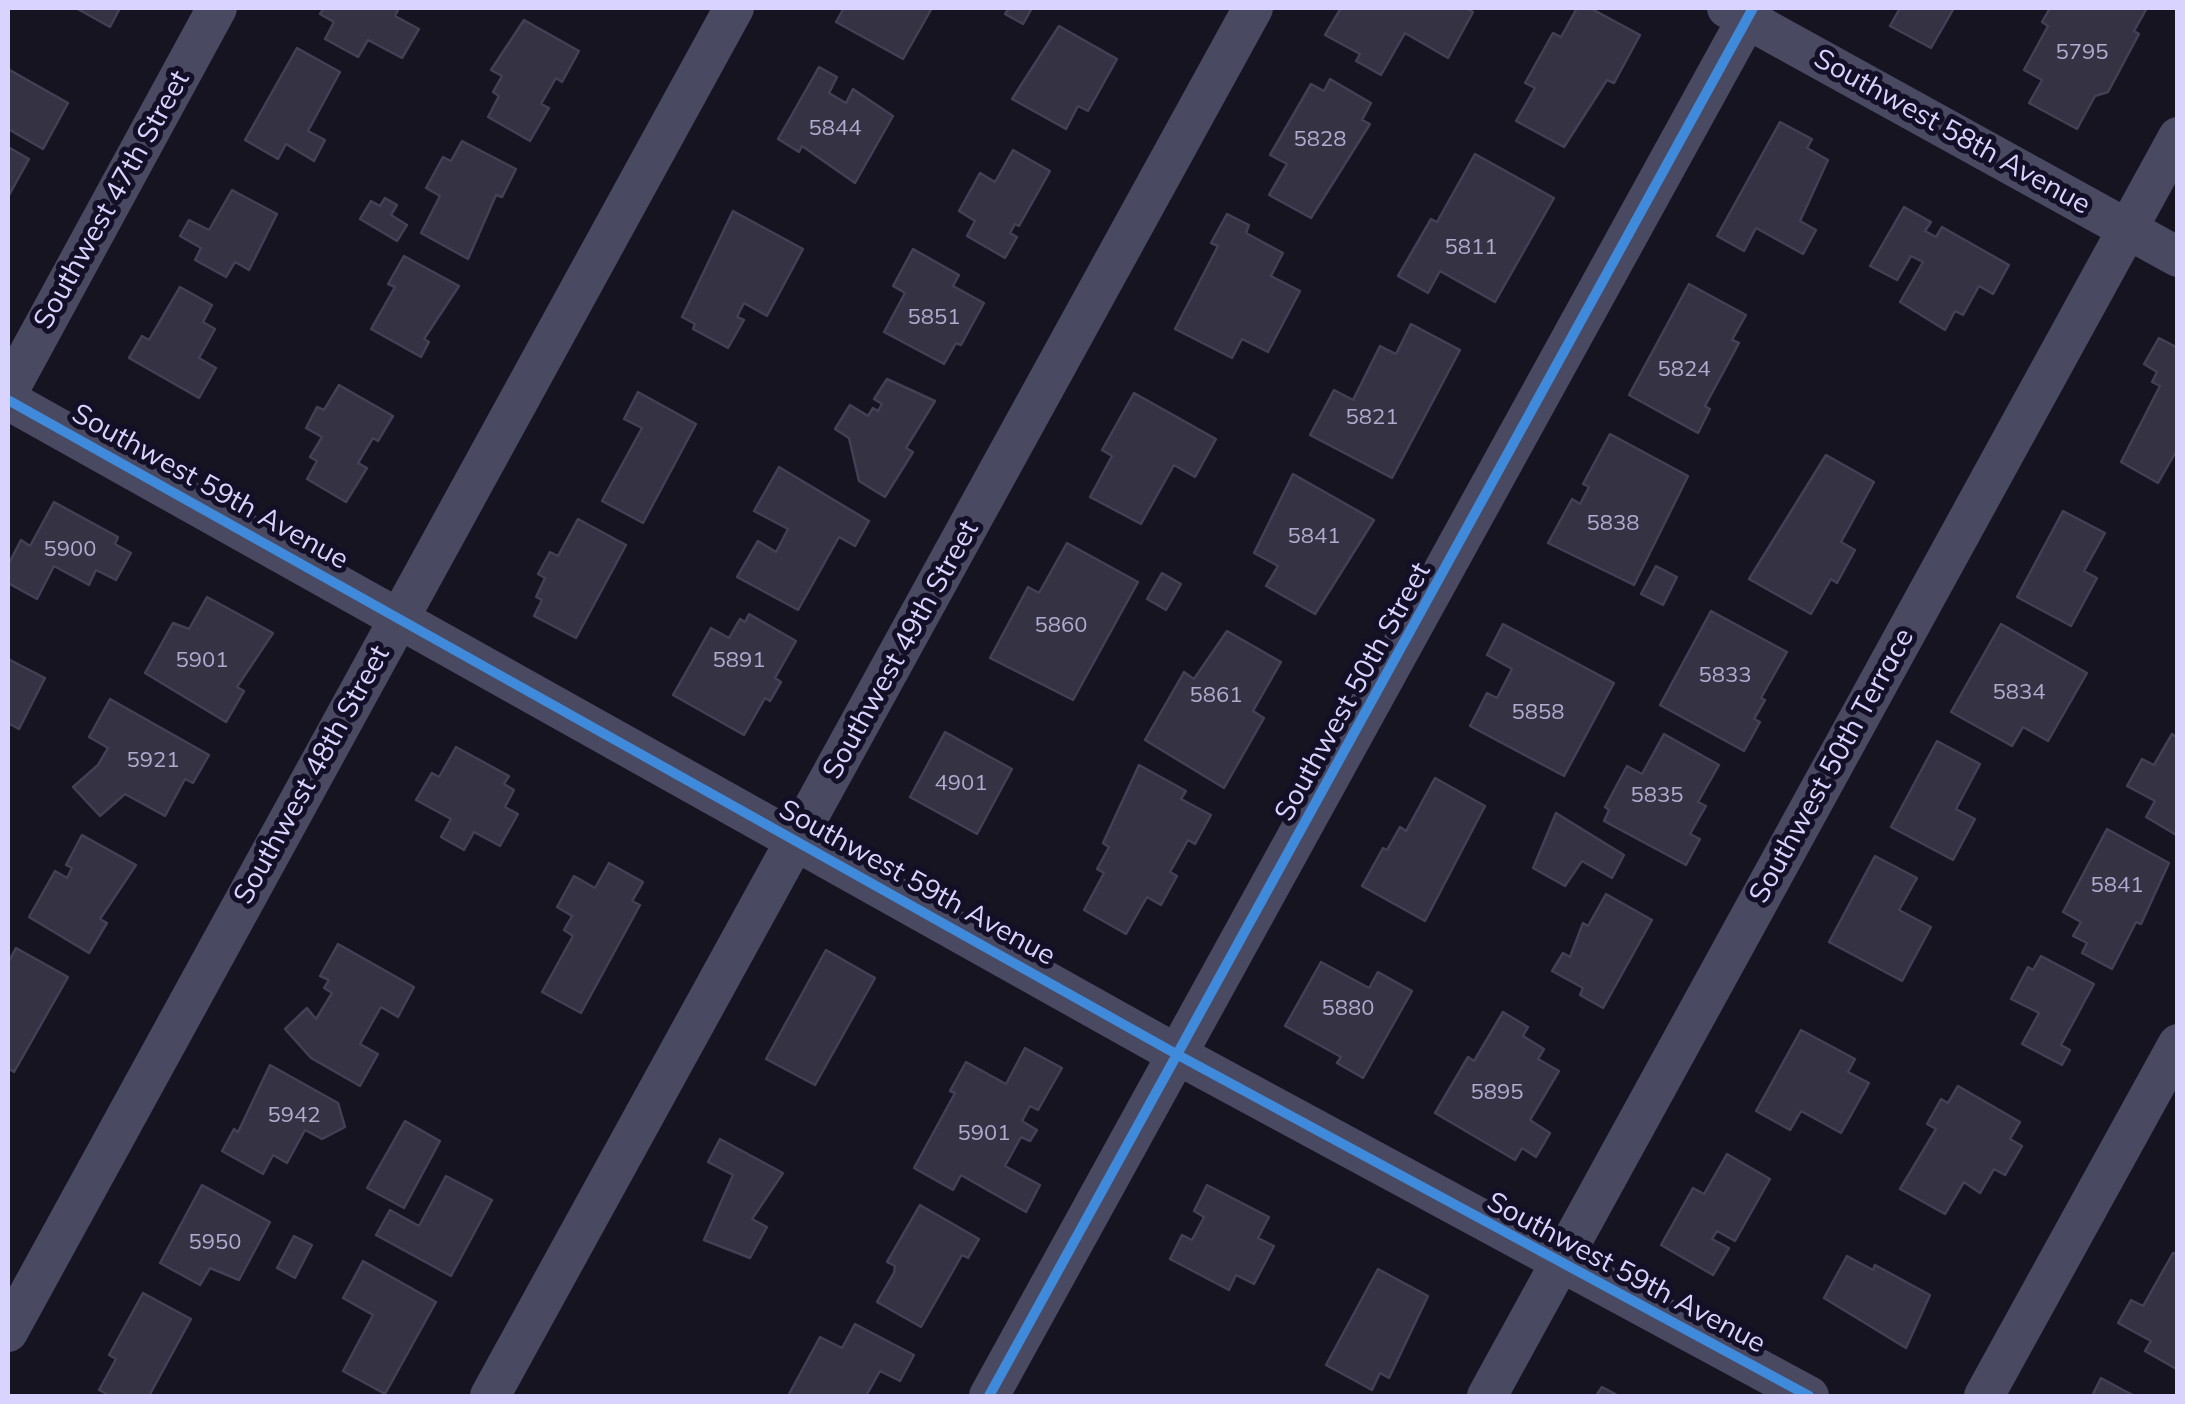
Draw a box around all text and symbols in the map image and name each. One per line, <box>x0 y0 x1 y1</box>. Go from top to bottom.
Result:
house number: 5795 <box>2056 39 2108 65</box>
street label: Southwest 58th Avenue <box>1808 42 2096 222</box>
street label: Southwest 47th Street <box>27 65 197 335</box>
house number: 5844 <box>809 115 861 141</box>
house number: 5828 <box>1294 126 1346 152</box>
house number: 5811 <box>1445 234 1497 260</box>
house number: 5851 <box>908 304 960 330</box>
house number: 5824 <box>1658 356 1710 382</box>
street label: Southwest 59th Avenue <box>66 397 354 577</box>
house number: 5821 <box>1346 404 1398 430</box>
house number: 5838 <box>1587 510 1639 536</box>
street label: Southwest 49th Street <box>816 515 986 785</box>
house number: 5841 <box>1288 523 1340 549</box>
house number: 5900 <box>44 536 96 562</box>
street label: Southwest 50th Street <box>1268 557 1438 827</box>
house number: 5860 <box>1035 612 1087 638</box>
street label: Southwest 50th Terrace <box>1742 623 1922 909</box>
street label: Southwest 48th Street <box>227 640 397 910</box>
house number: 5901 <box>176 647 228 673</box>
house number: 5891 <box>713 647 765 673</box>
house number: 5833 <box>1699 662 1751 688</box>
house number: 5834 <box>1993 679 2045 705</box>
house number: 5861 <box>1190 682 1242 708</box>
house number: 5858 <box>1512 699 1564 725</box>
house number: 5921 <box>127 747 179 773</box>
house number: 4901 <box>935 770 987 796</box>
house number: 5835 <box>1631 782 1683 808</box>
street label: Southwest 59th Avenue <box>773 793 1061 973</box>
house number: 5841 <box>2091 872 2143 898</box>
house number: 5880 <box>1322 995 1374 1021</box>
house number: 5895 <box>1471 1079 1523 1105</box>
house number: 5942 <box>268 1102 320 1128</box>
house number: 5901 <box>958 1120 1010 1146</box>
street label: Southwest 59th Avenue <box>1481 1185 1771 1361</box>
house number: 5950 <box>189 1229 241 1255</box>

